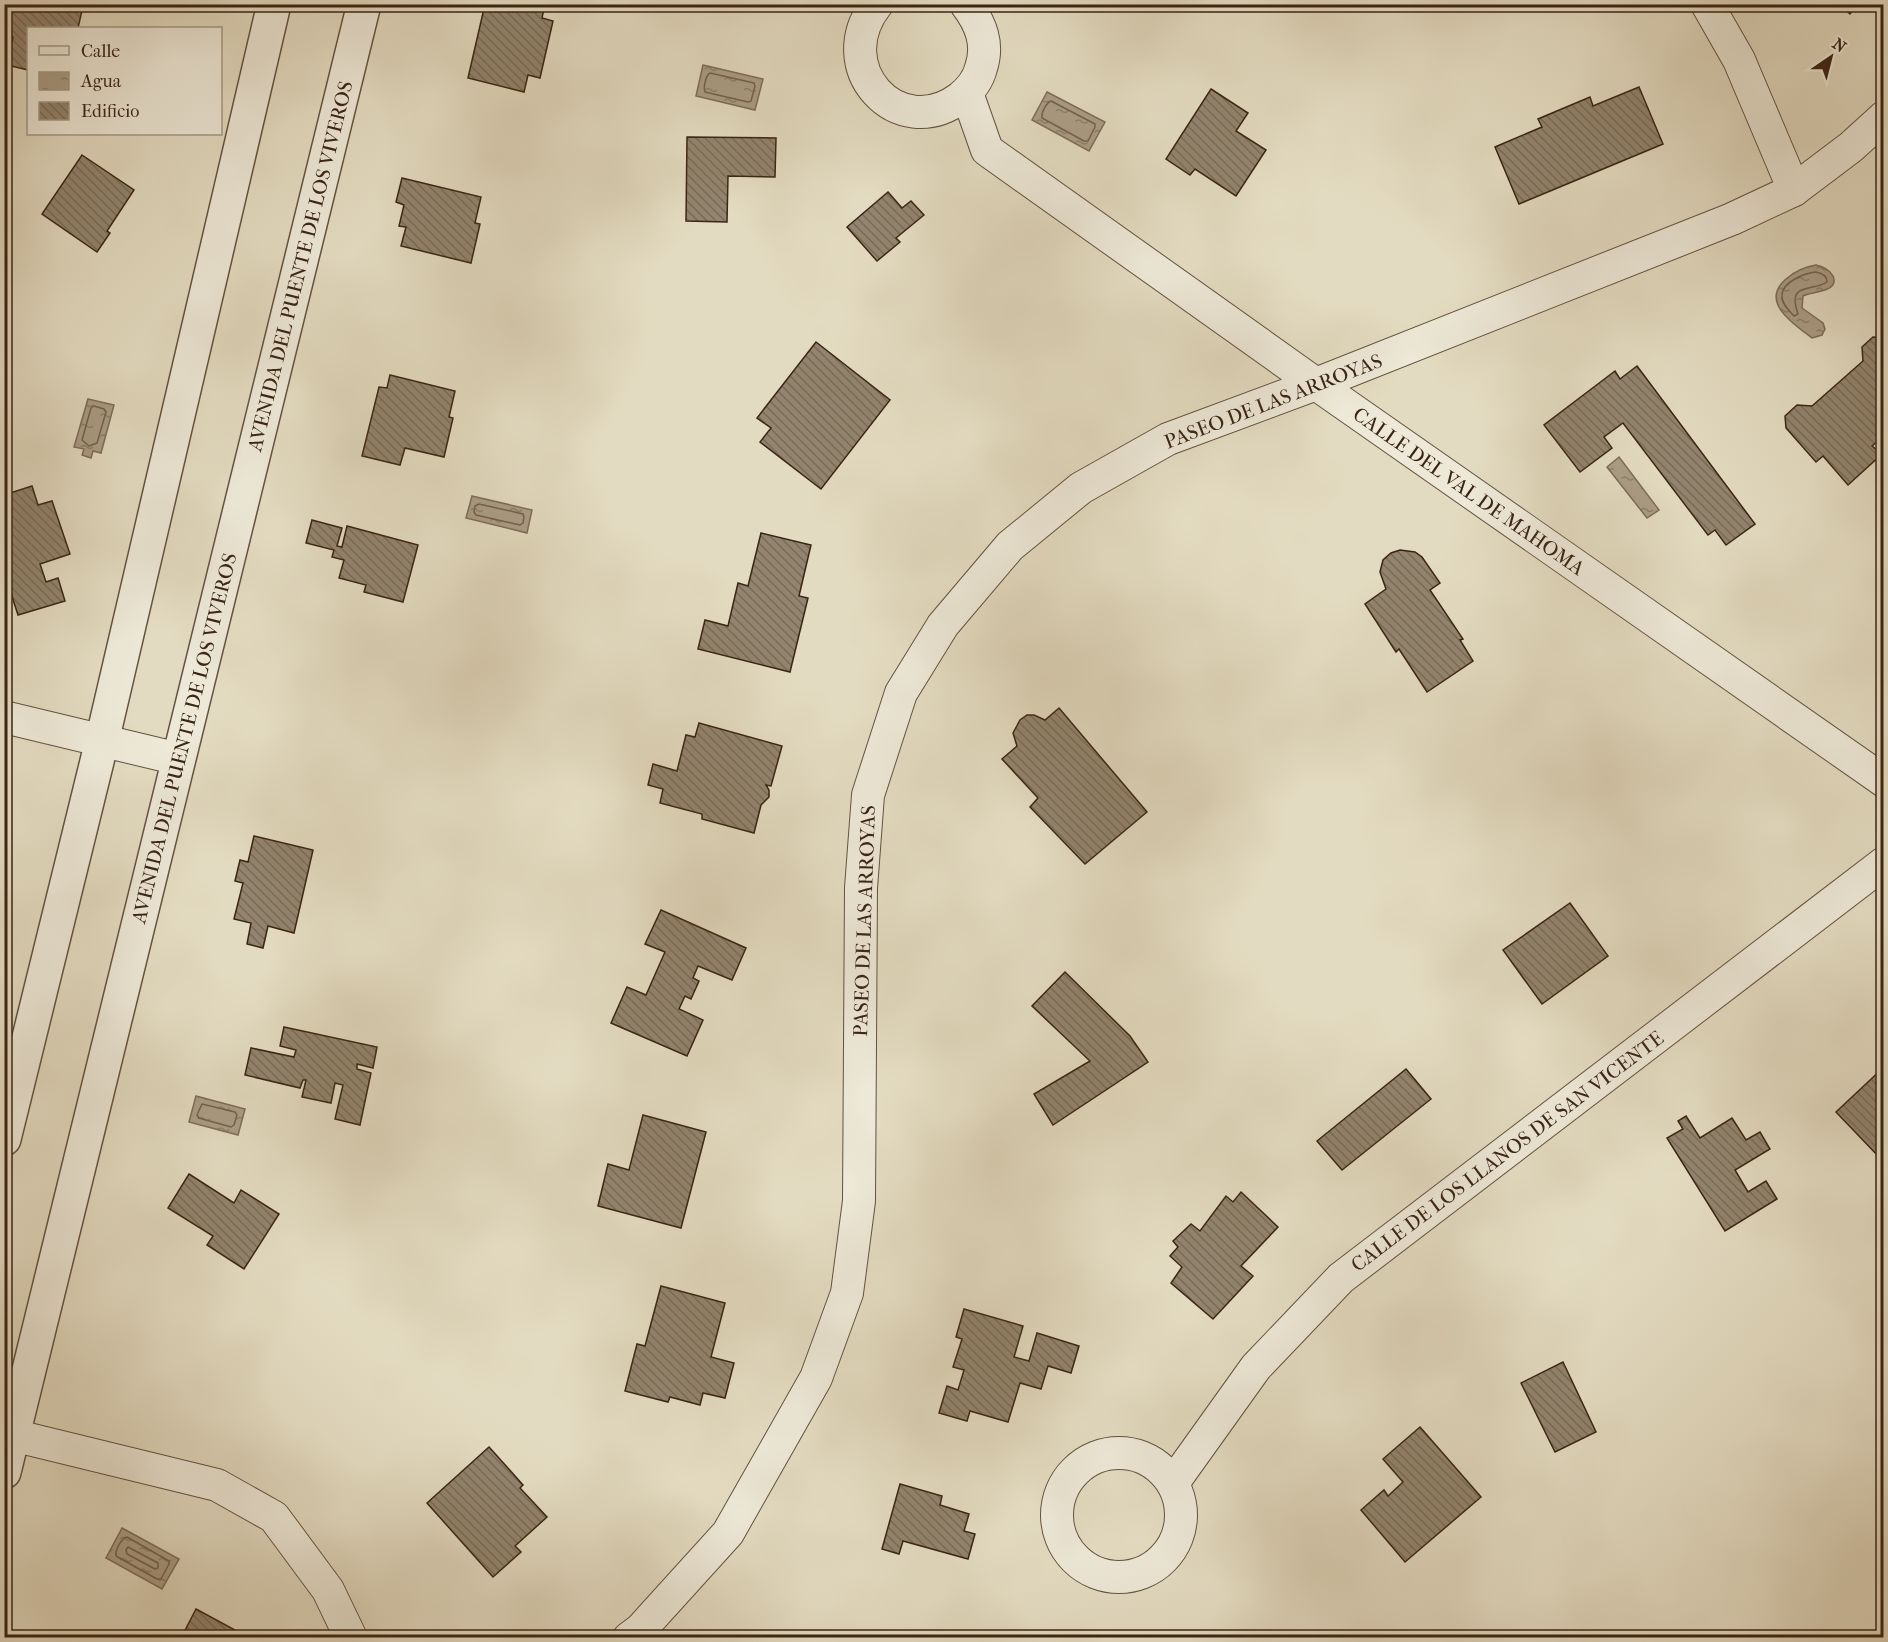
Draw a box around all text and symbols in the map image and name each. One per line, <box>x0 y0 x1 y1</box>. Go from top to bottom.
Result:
legend <box>27 27 222 135</box>
north arrow <box>1801 27 1861 87</box>
text: N <box>1829 34 1850 57</box>
text: Calle <box>81 41 120 62</box>
text: Agua <box>80 71 122 92</box>
street label: AVENIDA DEL PUENTE DE LOS VIVEROS <box>243 79 358 455</box>
text: Edificio <box>81 101 139 122</box>
street label: PASEO DE LAS ARROYAS <box>1161 349 1385 454</box>
street label: CALLE DEL VAL DE MAHOMA <box>1349 403 1590 581</box>
street label: AVENIDA DEL PUENTE DE LOS VIVEROS <box>127 551 242 927</box>
street label: PASEO DE LAS ARROYAS <box>849 805 880 1037</box>
street label: CALLE DE LOS LLANOS DE SAN VICENTE <box>1347 1026 1668 1277</box>

